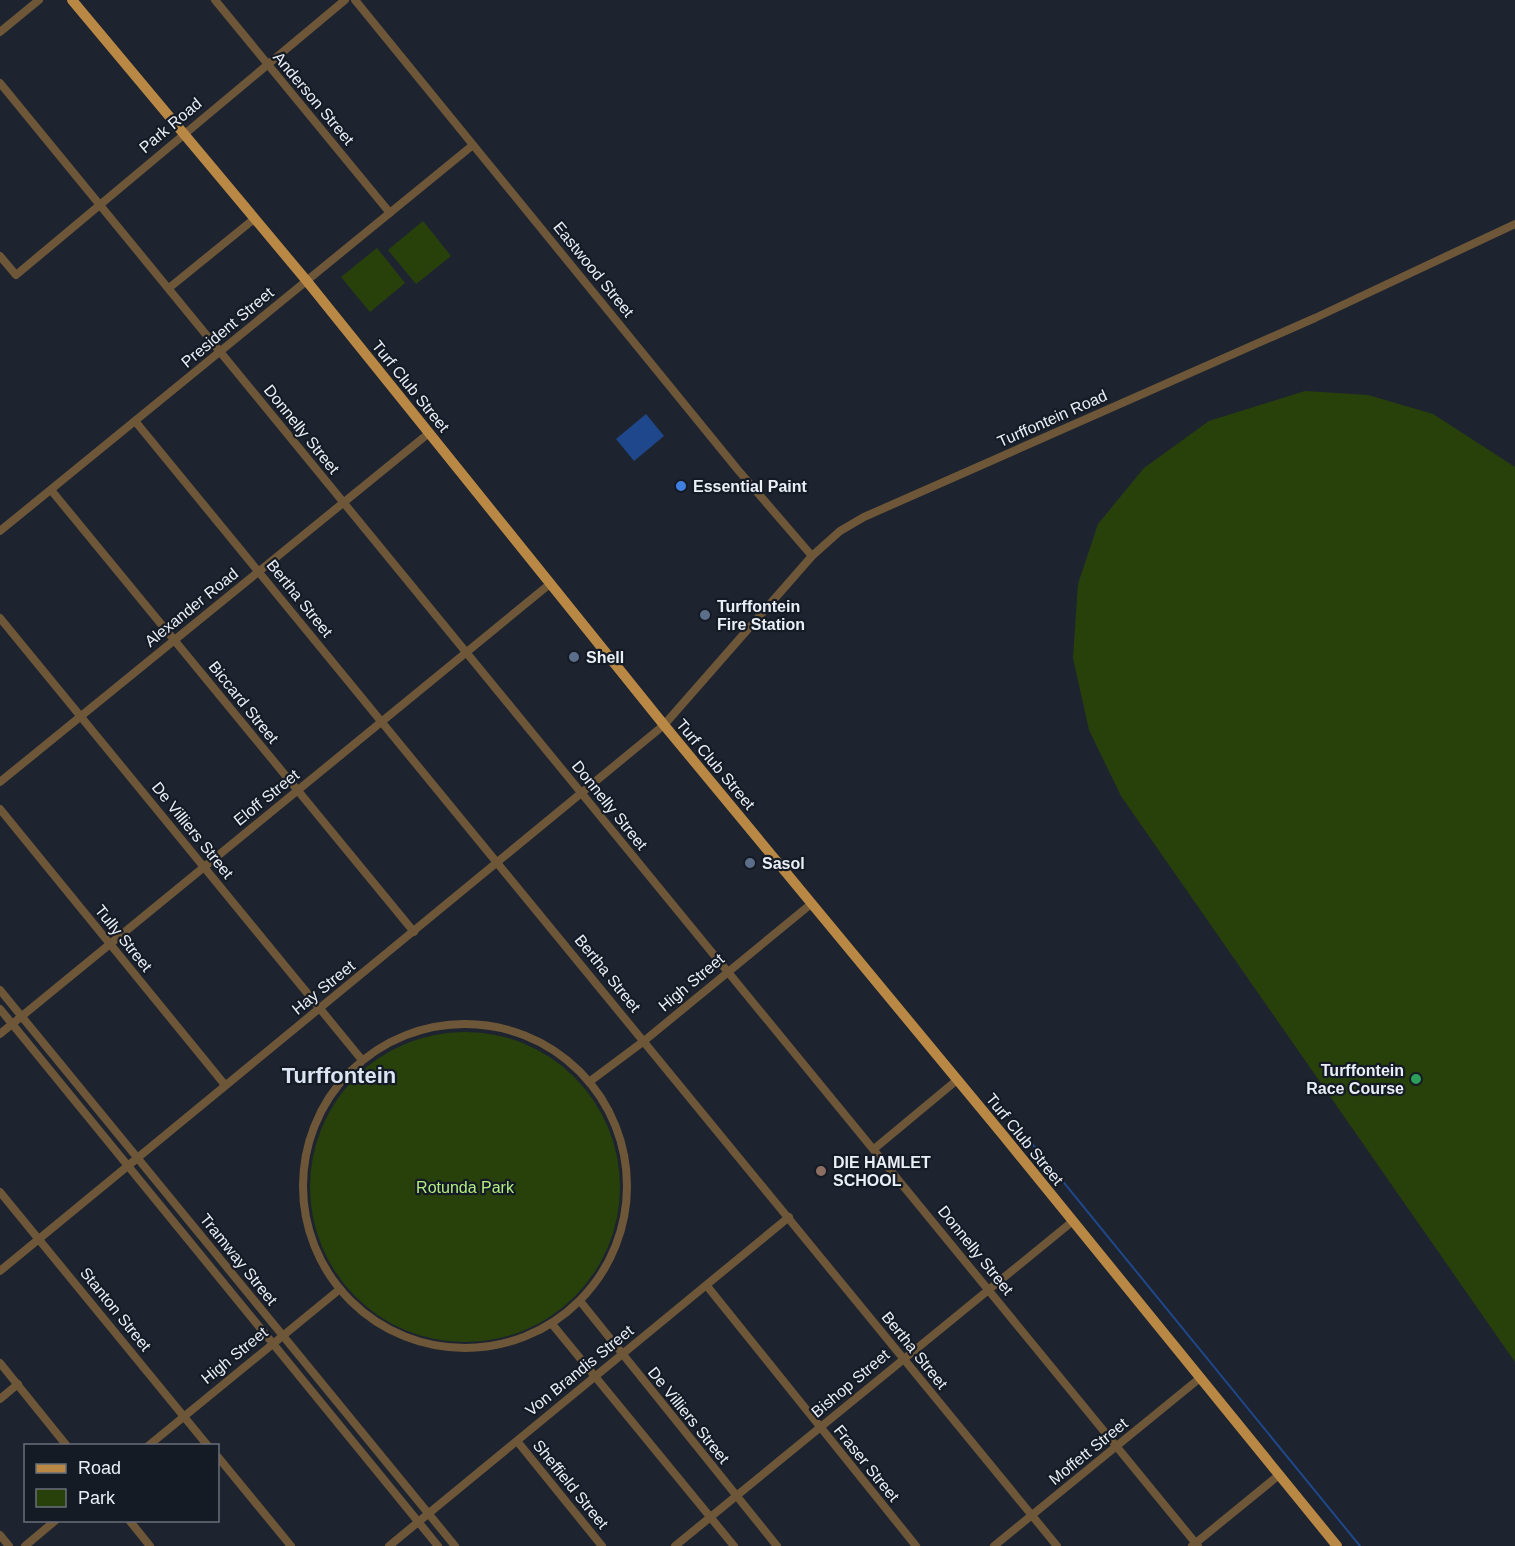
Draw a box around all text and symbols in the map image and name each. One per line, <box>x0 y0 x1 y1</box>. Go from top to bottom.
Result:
street label: Anderson Street <box>270 49 358 148</box>
street label: Park Road <box>136 95 205 156</box>
street label: Eastwood Street <box>550 218 638 321</box>
street label: President Street <box>178 284 277 371</box>
street label: Turf Club Street <box>369 337 453 436</box>
street label: Donnelly Street <box>261 381 343 478</box>
street label: Turffontein Road <box>995 387 1110 450</box>
place label: Essential Paint <box>693 478 807 495</box>
marker: Essential Paint <box>674 479 688 493</box>
street label: Bertha Street <box>263 556 336 641</box>
street label: Alexander Road <box>141 565 241 650</box>
place label: Turffontein Fire Station <box>717 598 805 633</box>
marker: Turffontein Fire Station <box>698 608 712 622</box>
place label: Shell <box>586 649 624 666</box>
marker: Shell <box>567 650 581 664</box>
street label: Biccard Street <box>205 658 282 747</box>
street label: Turf Club Street <box>673 716 759 813</box>
street label: Donnelly Street <box>569 757 651 854</box>
street label: Eloff Street <box>230 766 303 829</box>
street label: De Villiers Street <box>149 779 237 882</box>
place label: Sasol <box>762 855 805 872</box>
marker: Sasol <box>743 856 757 870</box>
street label: Tully Street <box>92 902 156 975</box>
street label: Bertha Street <box>571 931 644 1016</box>
street label: High Street <box>655 950 728 1015</box>
street label: Hay Street <box>289 957 358 1018</box>
place label: Turffontein Race Course <box>1306 1062 1404 1097</box>
district label: Turffontein <box>282 1063 396 1088</box>
marker: Turffontein Race Course <box>1409 1072 1423 1086</box>
street label: Turf Club Street <box>983 1090 1067 1189</box>
place label: DIE HAMLET SCHOOL <box>833 1154 931 1189</box>
marker: DIE HAMLET SCHOOL <box>814 1164 828 1178</box>
park label: Rotunda Park <box>416 1179 515 1196</box>
street label: Donnelly Street <box>935 1202 1017 1299</box>
street label: Tramway Street <box>197 1210 281 1309</box>
street label: Stanton Street <box>77 1264 155 1355</box>
street label: Bertha Street <box>878 1308 951 1393</box>
street label: Von Brandis Street <box>522 1321 637 1419</box>
street label: High Street <box>198 1323 271 1387</box>
street label: Bishop Street <box>808 1346 893 1421</box>
street label: De Villiers Street <box>645 1364 733 1467</box>
street label: Moffett Street <box>1046 1414 1131 1488</box>
street label: Fraser Street <box>831 1422 903 1505</box>
street label: Sheffield Street <box>530 1437 612 1532</box>
legend <box>24 1444 219 1522</box>
text: Road <box>78 1458 121 1478</box>
text: Park <box>78 1488 116 1508</box>

